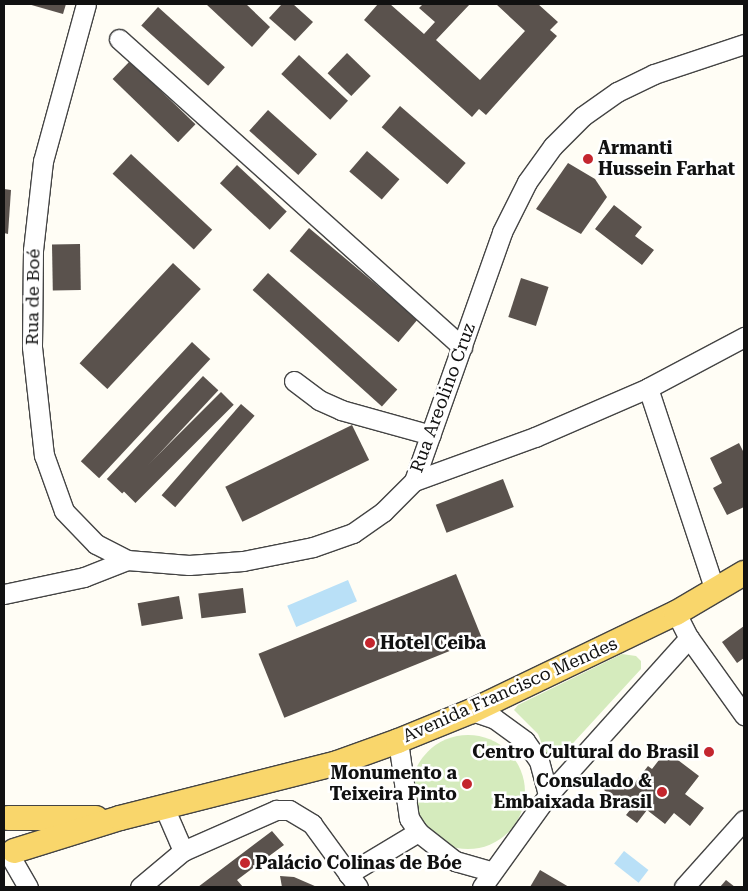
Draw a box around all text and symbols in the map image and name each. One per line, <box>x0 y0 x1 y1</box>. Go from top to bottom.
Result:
place label: Armanti Hussein Farhat <box>598 138 735 180</box>
marker: Armanti Hussein Farhat <box>582 153 594 165</box>
street label: Rua de Boé <box>21 248 45 346</box>
street label: Rua Areolino Cruz <box>406 320 480 476</box>
place label: Hotel Ceiba <box>380 632 486 654</box>
street label: Avenida Francisco Mendes <box>399 633 621 747</box>
marker: Hotel Ceiba <box>364 637 376 649</box>
place label: Centro Cultural do Brasil <box>472 741 699 763</box>
marker: Centro Cultural do Brasil <box>703 746 715 758</box>
place label: Monumento a Teixeira Pinto <box>329 763 457 806</box>
place label: Consulado & Embaixada Brasil <box>493 771 652 814</box>
marker: Monumento a Teixeira Pinto <box>461 778 473 790</box>
marker: Consulado & Embaixada Brasil <box>656 786 668 798</box>
place label: Palácio Colinas de Bóe <box>255 852 462 874</box>
marker: Palácio Colinas de Bóe <box>239 857 251 869</box>

